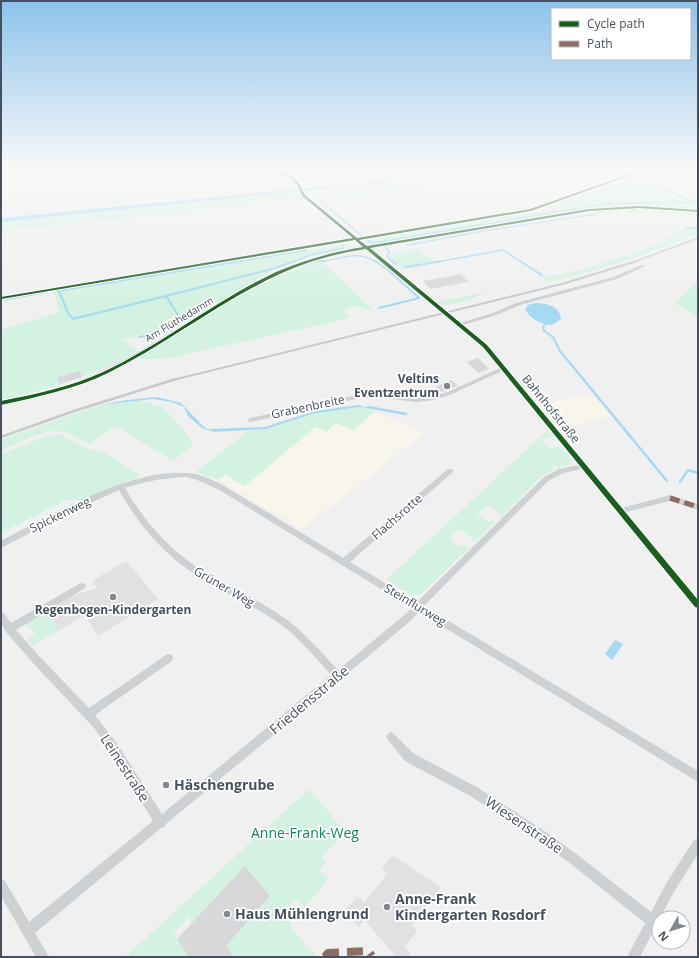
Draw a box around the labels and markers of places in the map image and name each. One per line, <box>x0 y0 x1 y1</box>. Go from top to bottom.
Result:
place label: Veltins Eventzentrum <box>354 370 439 401</box>
marker: Veltins Eventzentrum <box>442 381 452 391</box>
marker: Regenbogen-Kindergarten <box>108 592 118 602</box>
place label: Regenbogen-Kindergarten <box>35 601 191 618</box>
place label: Häschengrube <box>174 775 275 794</box>
marker: Häschengrube <box>161 780 171 790</box>
place label: Anne-Frank Kindergarten Rosdorf <box>395 889 547 924</box>
marker: Anne-Frank Kindergarten Rosdorf <box>382 902 392 912</box>
place label: Haus Mühlengrund <box>235 904 369 923</box>
marker: Haus Mühlengrund <box>222 909 232 919</box>

